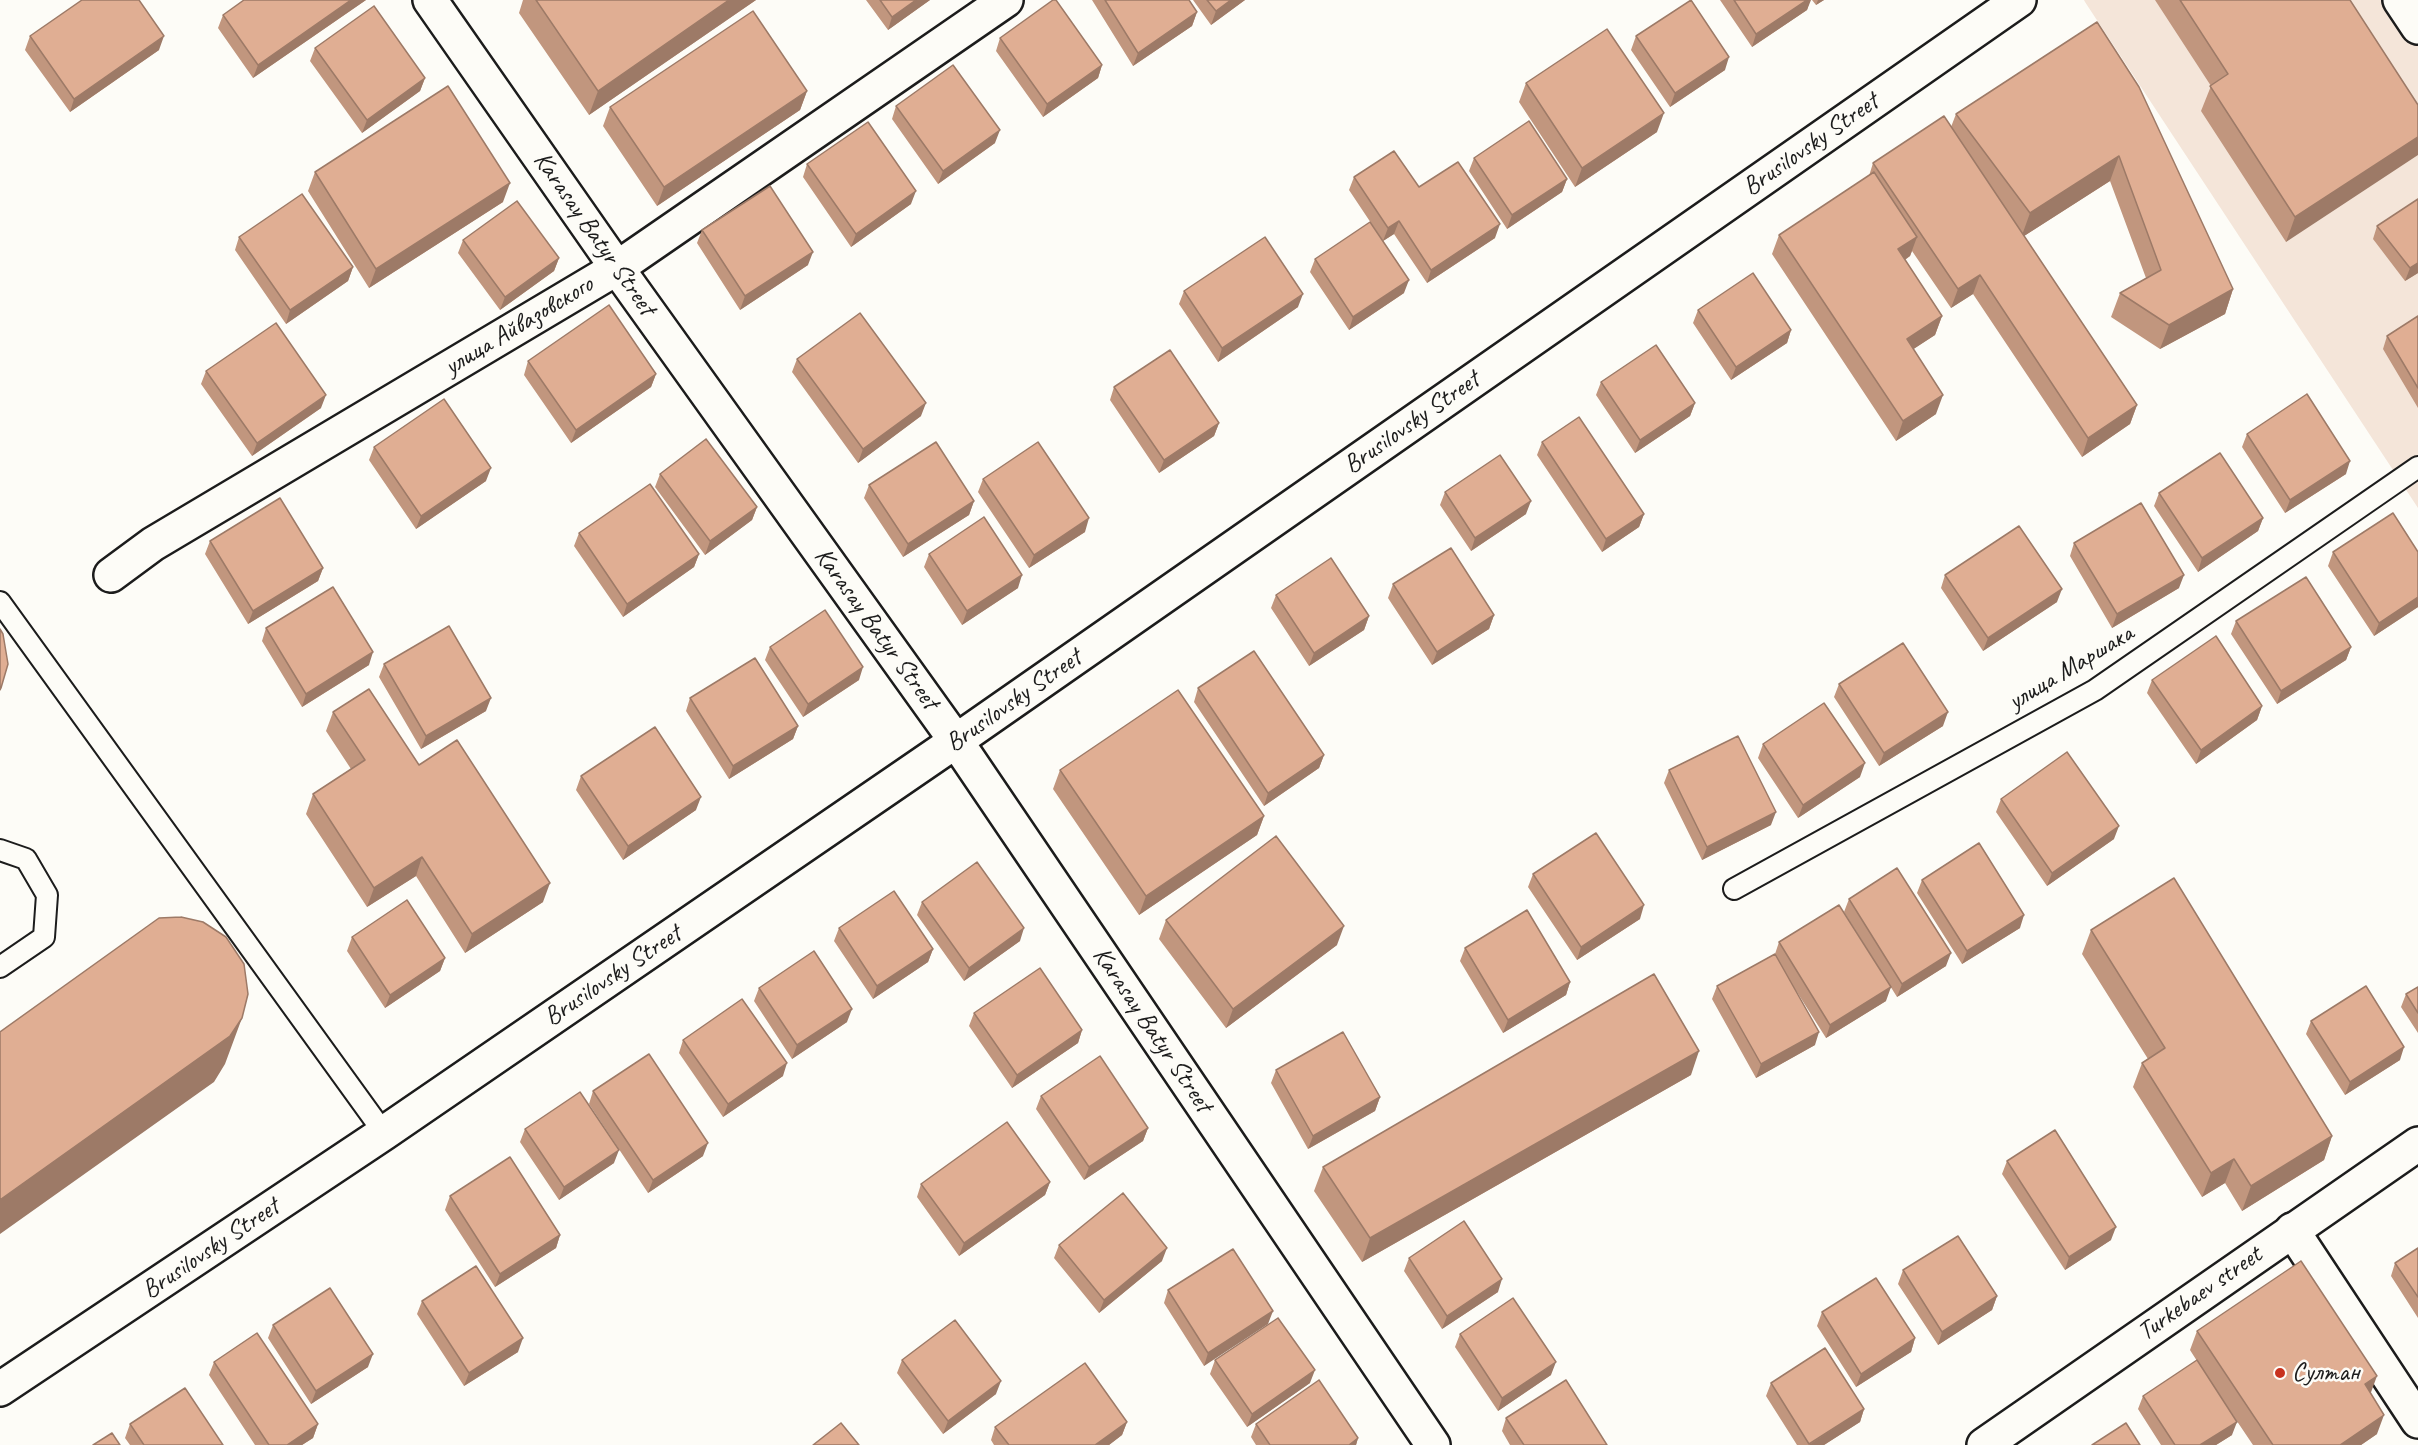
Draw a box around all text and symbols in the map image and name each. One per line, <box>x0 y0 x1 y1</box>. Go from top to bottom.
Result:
street label: Brusilovsky Street <box>1737 87 1885 203</box>
street label: Karasay Batyr Street <box>526 146 662 322</box>
street label: улица Айвазовского <box>439 269 599 383</box>
street label: Brusilovsky Street <box>1338 365 1486 481</box>
street label: Karasay Batyr Street <box>807 542 945 716</box>
street label: улица Маршака <box>2003 618 2139 718</box>
street label: Brusilovsky Street <box>940 643 1088 759</box>
street label: Brusilovsky Street <box>539 919 687 1033</box>
street label: Karasay Batyr Street <box>1085 942 1219 1118</box>
street label: Brusilovsky Street <box>137 1192 285 1306</box>
street label: Turkebaev street <box>2132 1240 2268 1348</box>
place label: Султан <box>2292 1357 2359 1389</box>
marker: Султан <box>2273 1366 2287 1380</box>

